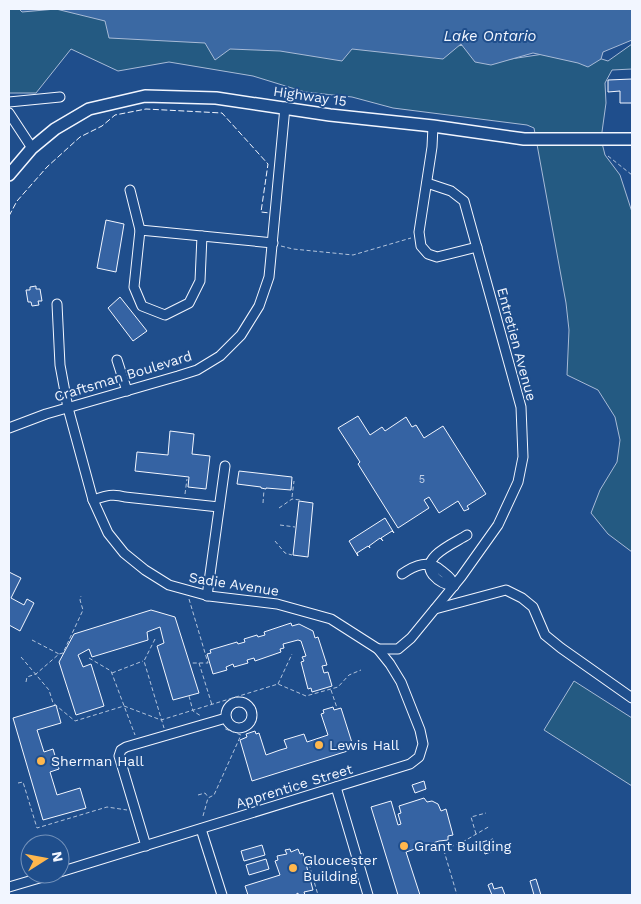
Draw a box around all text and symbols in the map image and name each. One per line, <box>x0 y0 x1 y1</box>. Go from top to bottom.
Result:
water label: Lake Ontario <box>443 27 537 45</box>
street label: Highway 15 <box>272 83 348 109</box>
street label: Entretien Avenue <box>494 286 540 402</box>
street label: Craftsman Boulevard <box>52 347 194 405</box>
house number: 5 <box>419 473 425 486</box>
street label: Sadie Avenue <box>188 569 280 599</box>
place label: Lewis Hall <box>329 737 400 753</box>
marker: Lewis Hall <box>313 739 325 751</box>
place label: Sherman Hall <box>51 753 145 769</box>
marker: Sherman Hall <box>35 755 47 767</box>
street label: Apprentice Street <box>234 761 354 811</box>
north arrow <box>20 834 70 884</box>
place label: Grant Building <box>414 838 512 854</box>
marker: Grant Building <box>398 840 410 852</box>
text: N <box>49 850 67 863</box>
place label: Gloucester Building <box>303 852 378 884</box>
marker: Gloucester Building <box>287 862 299 874</box>

